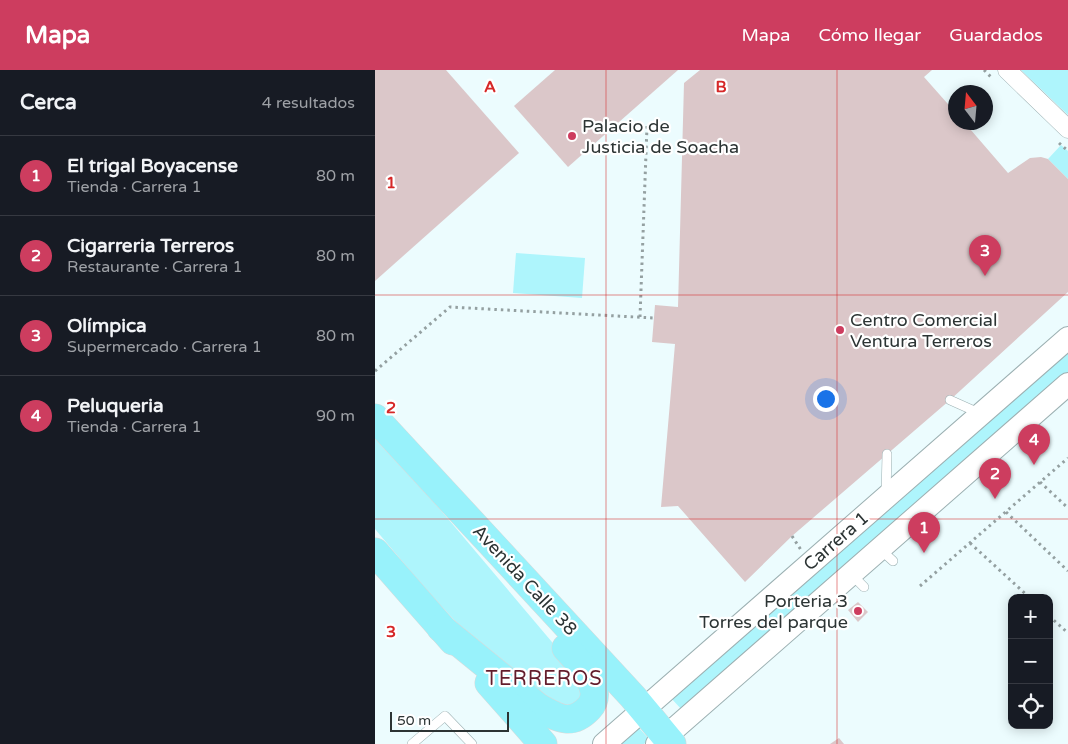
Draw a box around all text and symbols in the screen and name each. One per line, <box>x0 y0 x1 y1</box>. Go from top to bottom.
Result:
text: Mapa <box>25 21 90 50</box>
text: Mapa <box>741 24 790 46</box>
text: Cómo llegar <box>818 24 921 46</box>
text: Guardados <box>949 24 1043 46</box>
text: A <box>484 77 496 97</box>
text: B <box>715 77 727 97</box>
north arrow <box>948 85 993 130</box>
text: Cerca <box>20 90 77 115</box>
text: 4 resultados <box>262 93 355 113</box>
place label: Palacio de Justicia de Soacha <box>582 115 739 158</box>
marker: Palacio de Justicia de Soacha <box>566 130 578 142</box>
text: El trigal Boyacense <box>67 155 238 177</box>
text: 1 <box>31 166 41 186</box>
text: 80 m <box>316 166 355 186</box>
text: 1 <box>386 173 396 193</box>
text: Tienda · Carrera 1 <box>67 177 201 197</box>
text: Cigarreria Terreros <box>67 235 234 257</box>
pin: 3 <box>969 235 1001 276</box>
text: 2 <box>31 246 41 266</box>
text: 80 m <box>316 246 355 266</box>
text: Restaurante · Carrera 1 <box>67 257 243 277</box>
place label: Centro Comercial Ventura Terreros <box>850 309 997 352</box>
text: Olímpica <box>67 315 147 337</box>
marker: Centro Comercial Ventura Terreros <box>834 324 846 336</box>
text: 3 <box>31 326 41 346</box>
text: 80 m <box>316 326 355 346</box>
text: Supermercado · Carrera 1 <box>67 337 262 357</box>
your location <box>813 386 839 412</box>
text: Peluqueria <box>67 395 164 417</box>
text: 2 <box>386 398 396 418</box>
text: 4 <box>31 406 41 426</box>
text: 90 m <box>316 406 355 426</box>
text: Tienda · Carrera 1 <box>67 417 201 437</box>
pin: 4 <box>1018 424 1050 465</box>
pin: 2 <box>979 458 1011 499</box>
street label: Carrera 1 <box>799 507 873 575</box>
pin: 1 <box>908 512 940 553</box>
street label: Avenida Calle 38 <box>468 520 582 640</box>
place label: Porteria 3 Torres del parque <box>699 590 848 633</box>
map controls <box>1008 594 1053 729</box>
button: + <box>1008 594 1053 639</box>
marker: Porteria 3 Torres del parque <box>852 605 864 617</box>
text: 3 <box>386 622 396 642</box>
button: − <box>1008 639 1053 684</box>
district label: TERREROS <box>486 667 602 691</box>
button: locate <box>1008 684 1053 729</box>
scale bar <box>390 709 509 732</box>
text: 50 m <box>397 712 431 729</box>

